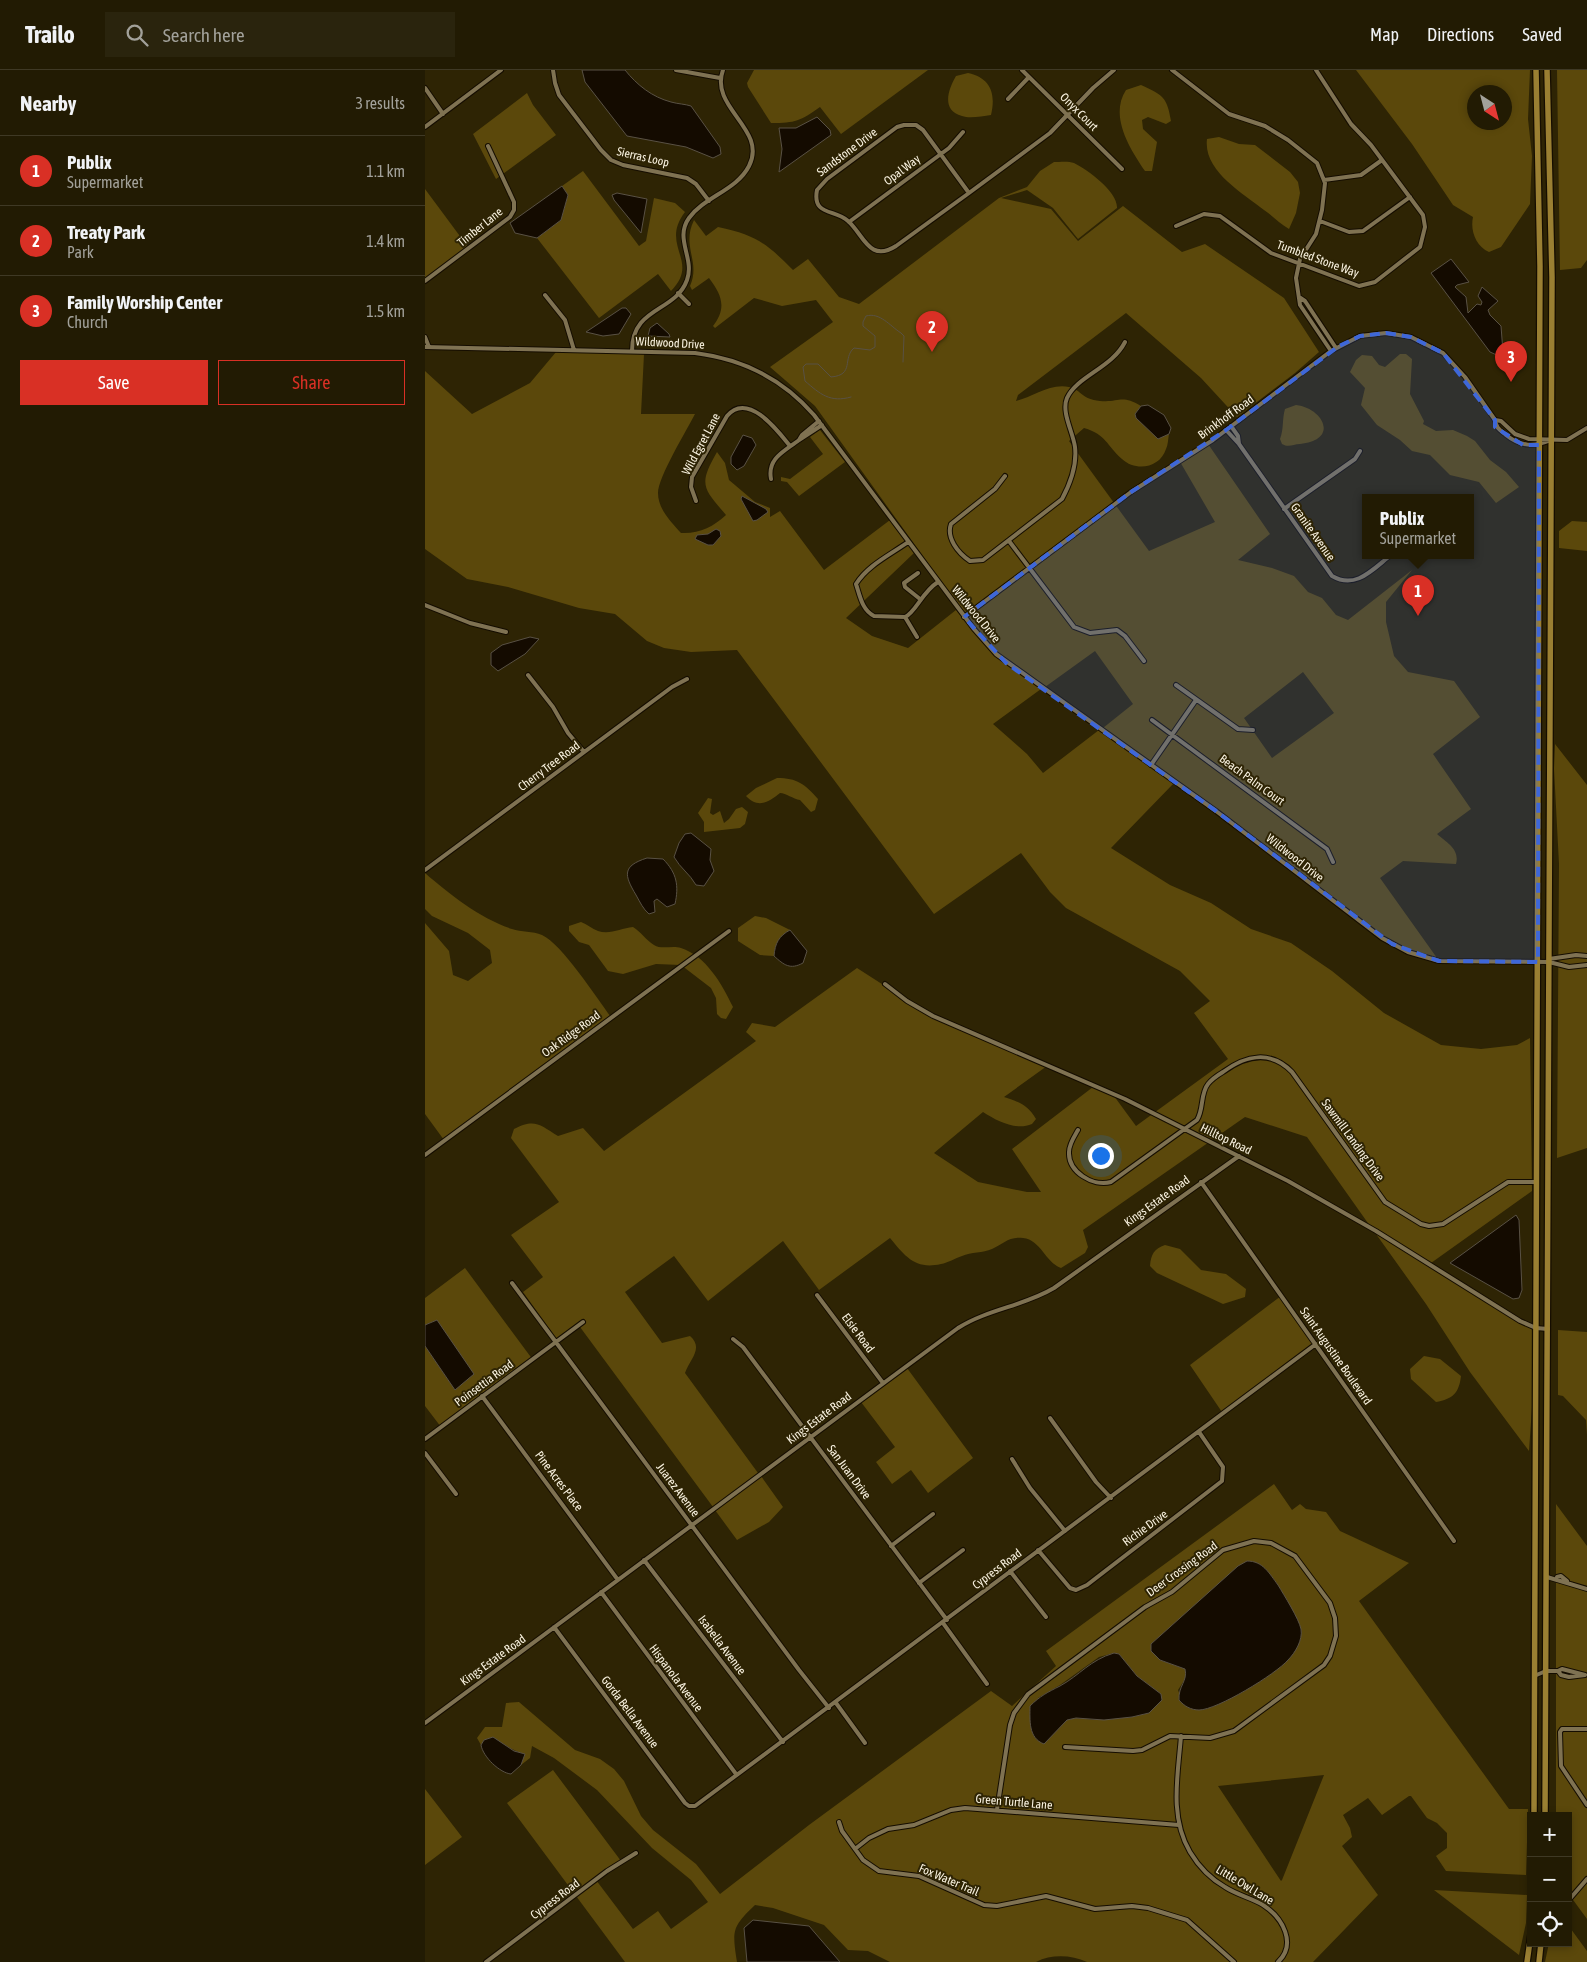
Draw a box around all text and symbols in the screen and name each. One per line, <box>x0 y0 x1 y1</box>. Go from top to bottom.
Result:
search box <box>105 12 455 57</box>
text: Trailo <box>25 21 75 48</box>
icon: search <box>123 21 151 49</box>
text: Search here <box>163 24 245 46</box>
text: Map <box>1370 24 1399 45</box>
text: Directions <box>1427 24 1494 45</box>
text: Saved <box>1522 24 1562 45</box>
north arrow <box>1467 85 1512 130</box>
street label: Onyx Court <box>1057 90 1101 134</box>
text: Nearby <box>20 91 76 115</box>
text: 3 results <box>355 94 405 112</box>
street label: Sandstone Drive <box>814 125 880 179</box>
street label: Sierras Loop <box>616 144 671 170</box>
text: Publix <box>67 151 112 173</box>
street label: Opal Way <box>881 152 923 188</box>
text: 1 <box>32 162 40 180</box>
text: 1.1 km <box>366 162 405 180</box>
text: Supermarket <box>67 173 143 191</box>
street label: Timber Lane <box>455 204 505 250</box>
text: Treaty Park <box>67 221 145 243</box>
text: 2 <box>32 232 40 250</box>
text: 1.4 km <box>366 232 405 250</box>
street label: Tumbled Stone Way <box>1275 238 1361 280</box>
text: Park <box>67 243 94 261</box>
text: Family Worship Center <box>67 291 222 313</box>
text: 3 <box>32 302 40 320</box>
text: 1.5 km <box>366 302 405 320</box>
pin: 2 <box>916 311 948 352</box>
text: Church <box>67 313 108 331</box>
street label: Wildwood Drive <box>635 334 705 352</box>
pin: 3 <box>1495 341 1527 382</box>
button: Save <box>20 360 208 405</box>
button: Share <box>218 360 405 405</box>
street label: Brinkhoff Road <box>1195 392 1257 442</box>
street label: Wild Egret Lane <box>679 411 723 477</box>
popup <box>1362 494 1474 559</box>
street label: Granite Avenue <box>1288 500 1338 564</box>
text: Publix <box>1380 507 1424 529</box>
text: Supermarket <box>1380 529 1456 547</box>
pin: 1 <box>1402 575 1434 616</box>
street label: Wildwood Drive <box>949 583 1003 645</box>
street label: Cherry Tree Road <box>515 738 583 794</box>
street label: Beach Palm Court <box>1217 752 1288 809</box>
street label: Wildwood Drive <box>1263 831 1327 885</box>
street label: Oak Ridge Road <box>539 1008 603 1060</box>
street label: Sawmill Landing Drive <box>1319 1096 1387 1184</box>
street label: Hilltop Road <box>1198 1121 1254 1157</box>
your location <box>1088 1143 1114 1169</box>
street label: Kings Estate Road <box>1122 1173 1192 1229</box>
street label: Saint Augustine Boulevard <box>1297 1305 1375 1407</box>
street label: Elsie Road <box>839 1311 877 1355</box>
street label: Poinsettia Road <box>452 1357 516 1409</box>
street label: Kings Estate Road <box>784 1389 854 1447</box>
street label: San Juan Drive <box>824 1442 874 1502</box>
street label: Pine Acres Place <box>532 1448 586 1514</box>
street label: Juarez Avenue <box>653 1460 703 1520</box>
street label: Richie Drive <box>1120 1507 1170 1549</box>
street label: Deer Crossing Road <box>1144 1539 1220 1599</box>
street label: Cypress Road <box>970 1546 1024 1592</box>
street label: Isabella Avenue <box>695 1613 749 1677</box>
street label: Kings Estate Road <box>458 1632 528 1688</box>
street label: Hispanola Avenue <box>646 1642 706 1714</box>
street label: Gorda Bella Avenue <box>598 1673 662 1751</box>
street label: Green Turtle Lane <box>975 1792 1053 1812</box>
map controls <box>1527 1812 1572 1947</box>
button: + <box>1527 1812 1572 1857</box>
button: − <box>1527 1857 1572 1902</box>
street label: Fox Water Trail <box>917 1861 982 1899</box>
street label: Little Owl Lane <box>1214 1862 1276 1908</box>
street label: Cypress Road <box>528 1876 582 1922</box>
button: locate <box>1527 1902 1572 1947</box>

